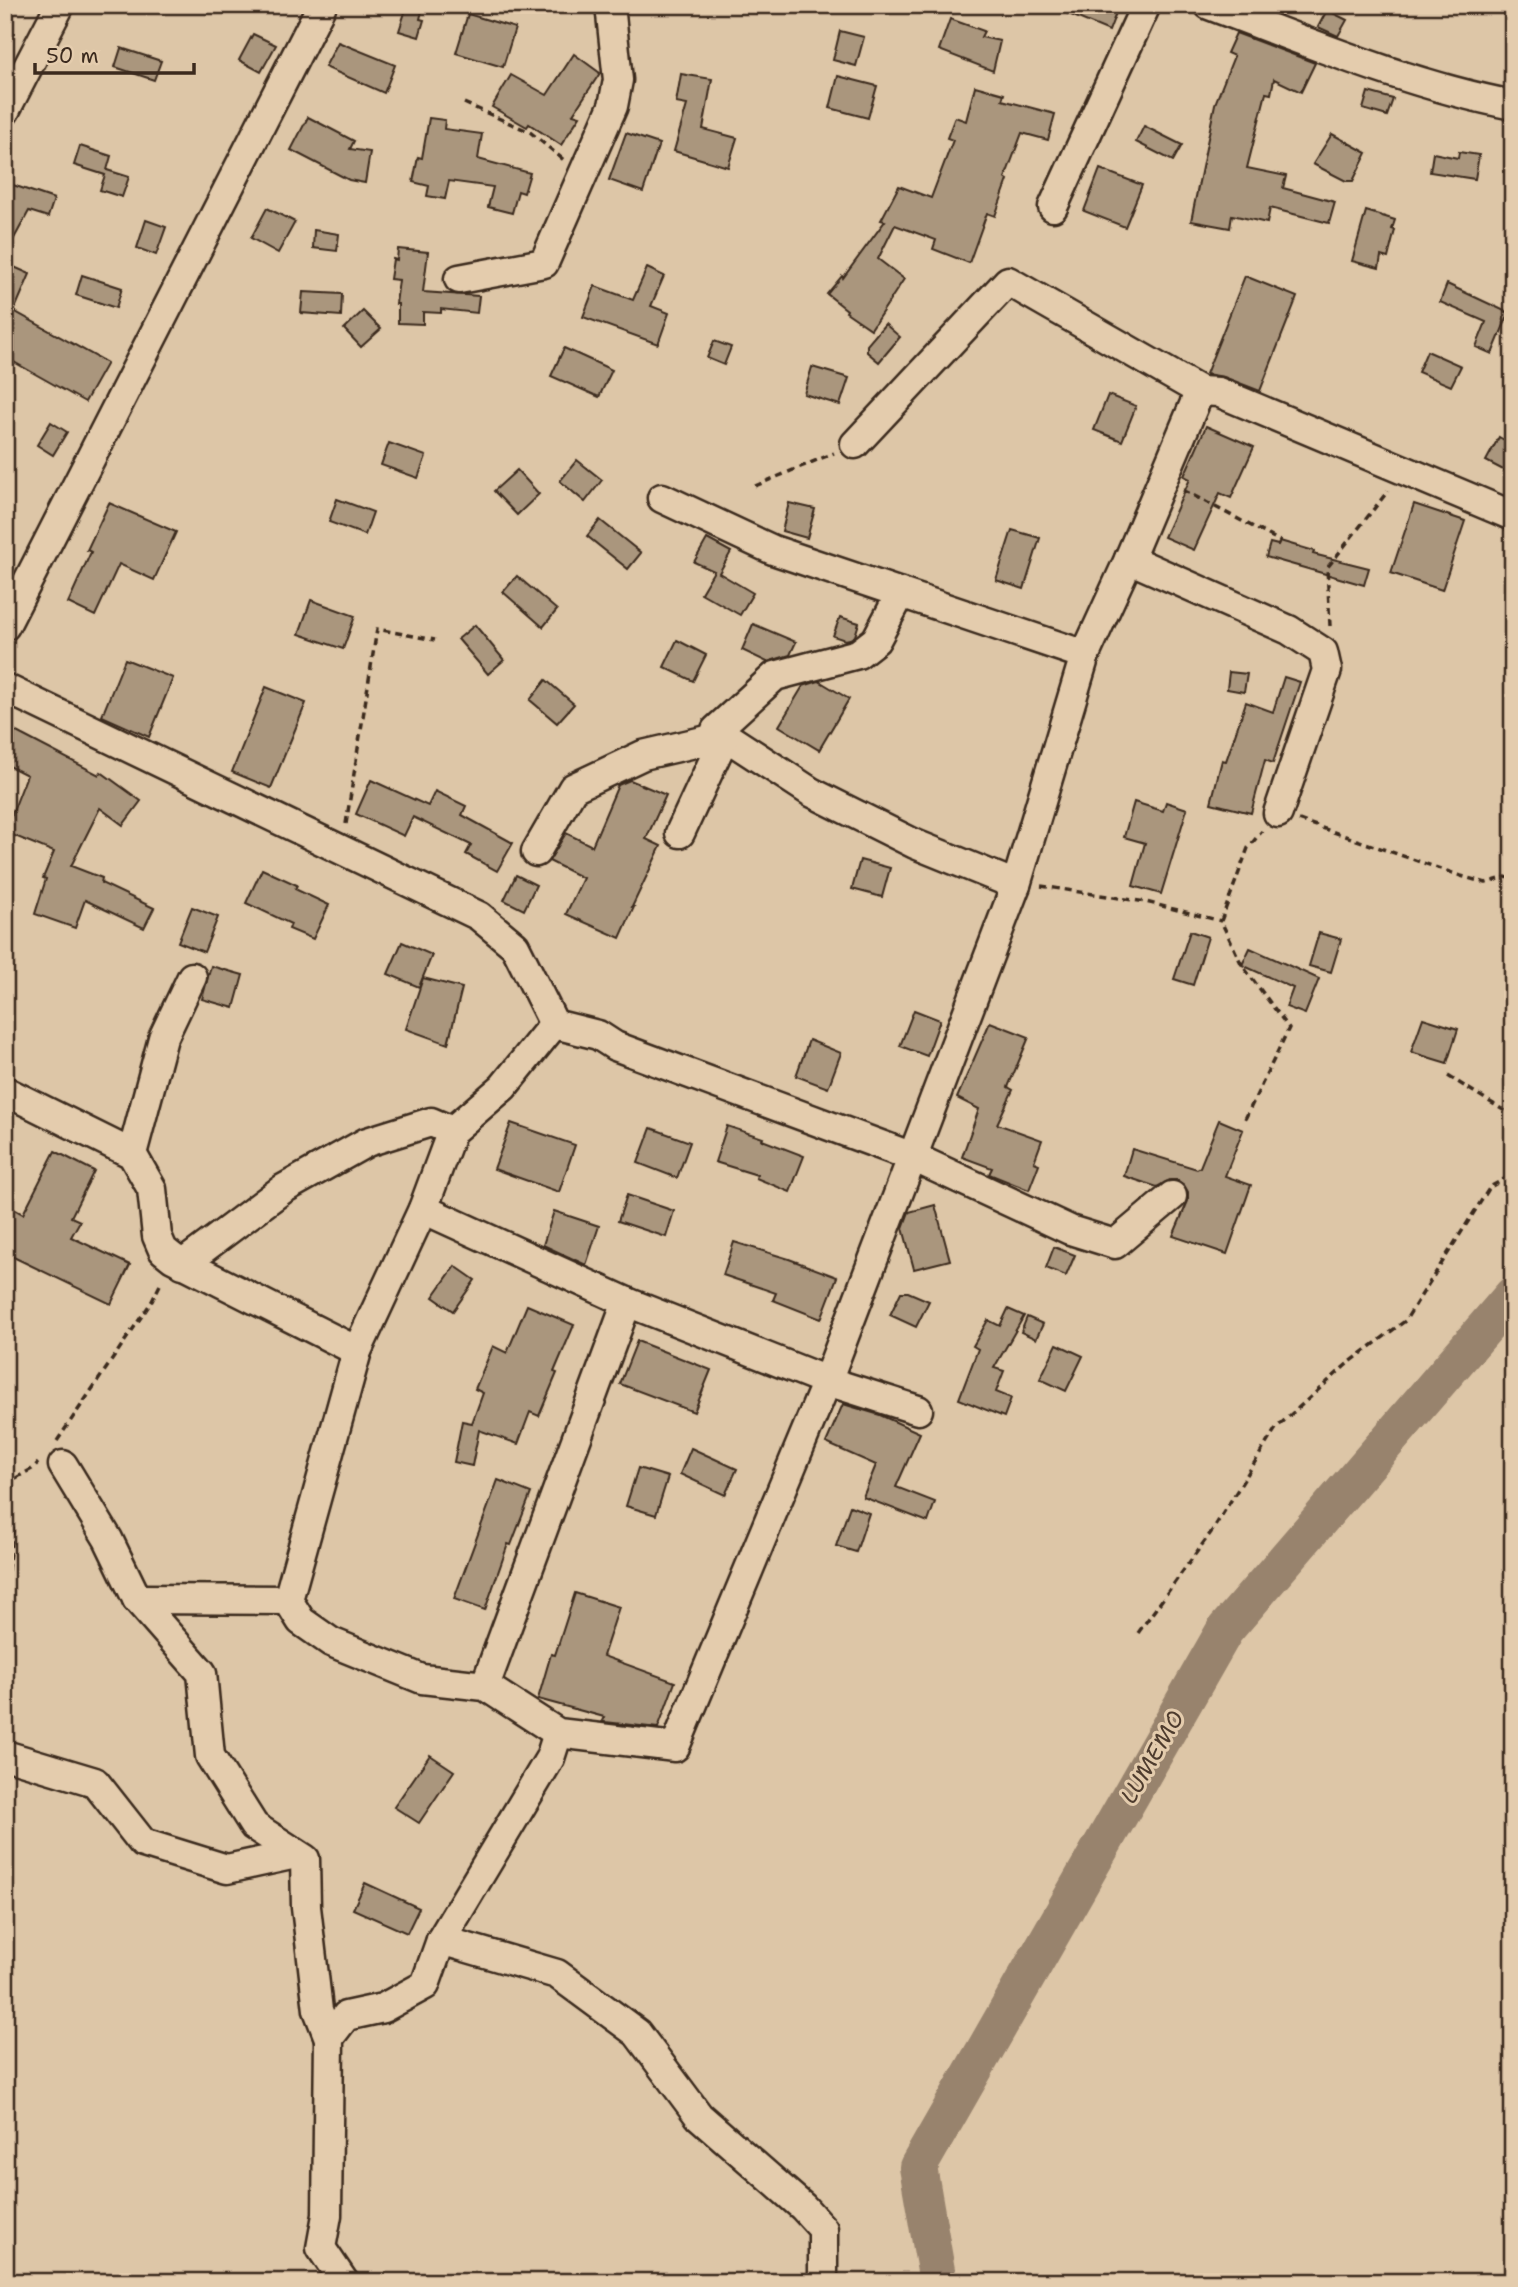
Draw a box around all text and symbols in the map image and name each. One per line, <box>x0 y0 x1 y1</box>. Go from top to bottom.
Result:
scale bar <box>35 32 194 76</box>
text: 50 m <box>46 42 99 70</box>
water label: LUMEMO <box>1113 1705 1191 1809</box>

